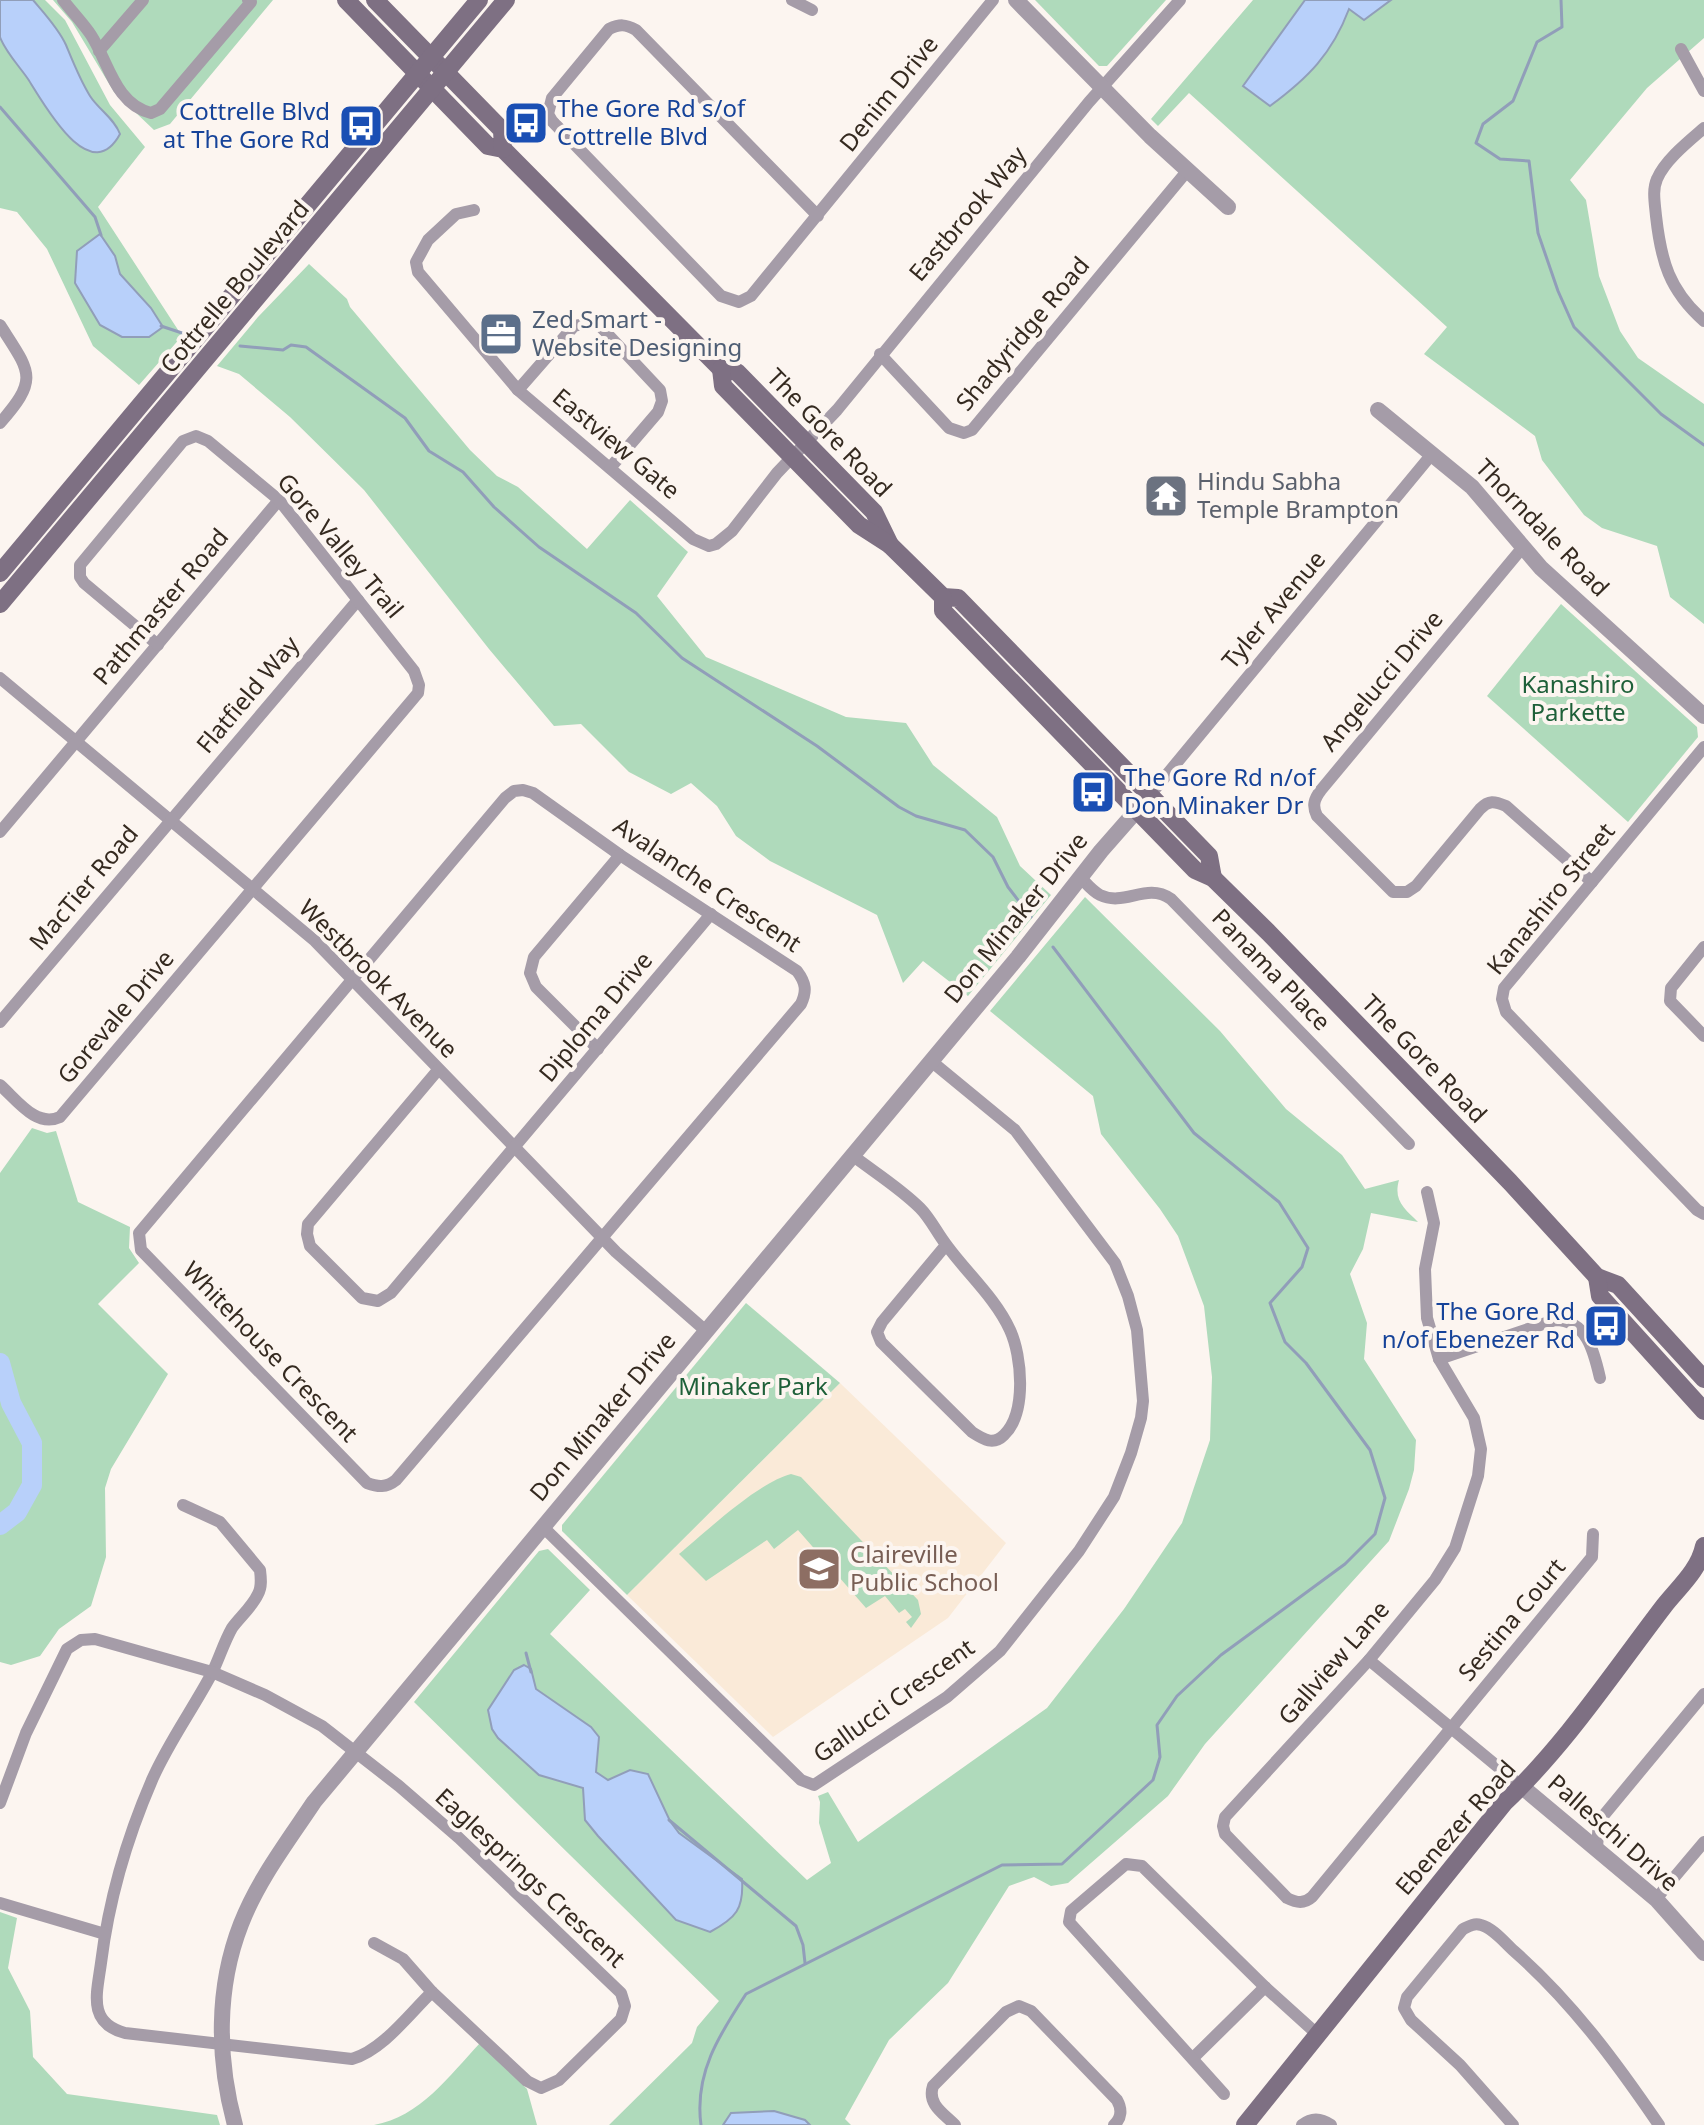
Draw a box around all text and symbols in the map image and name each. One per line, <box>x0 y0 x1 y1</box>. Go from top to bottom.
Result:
street label: Denim Drive <box>831 28 945 158</box>
place label: The Gore Rd s/of Cottrelle Blvd <box>557 91 747 152</box>
place label: Cottrelle Blvd at The Gore Rd <box>163 94 330 155</box>
bus stop icon: The Gore Rd s/of Cottrelle Blvd <box>502 99 550 147</box>
bus stop icon: Cottrelle Blvd at The Gore Rd <box>337 102 385 150</box>
street label: Eastbrook Way <box>901 138 1034 288</box>
street label: Cottrelle Boulevard <box>152 193 316 379</box>
street label: Shadyridge Road <box>948 249 1096 417</box>
place label: Zed Smart - Website Designing <box>532 302 742 363</box>
office icon: Zed Smart - Website Designing <box>477 310 525 358</box>
street label: The Gore Road <box>760 360 900 503</box>
street label: Eastview Gate <box>546 380 688 506</box>
street label: Thorndale Road <box>1469 451 1617 603</box>
place label: Hindu Sabha Temple Brampton <box>1197 464 1399 525</box>
street label: Gore Valley Trail <box>271 466 412 625</box>
temple icon: Hindu Sabha Temple Brampton <box>1142 472 1190 520</box>
street label: Pathmaster Road <box>85 521 235 691</box>
street label: Tyler Avenue <box>1214 543 1332 675</box>
street label: Angelucci Drive <box>1312 603 1450 757</box>
street label: Flatfield Way <box>188 628 306 760</box>
park label: Kanashiro Parkette <box>1521 667 1635 728</box>
place label: The Gore Rd n/of Don Minaker Dr <box>1124 760 1317 821</box>
bus stop icon: The Gore Rd n/of Don Minaker Dr <box>1069 768 1117 816</box>
street label: Avalanche Crescent <box>608 809 808 959</box>
street label: Kanashiro Street <box>1478 815 1621 981</box>
street label: MacTier Road <box>21 818 145 956</box>
street label: Don Minaker Drive <box>936 825 1094 1010</box>
street label: Westbrook Avenue <box>292 891 466 1065</box>
street label: Panama Place <box>1205 901 1339 1037</box>
street label: Gorevale Drive <box>49 942 181 1090</box>
street label: Diploma Drive <box>531 944 659 1088</box>
street label: The Gore Road <box>1355 986 1495 1129</box>
street label: Whitehouse Crescent <box>176 1253 366 1449</box>
place label: The Gore Rd n/of Ebenezer Rd <box>1382 1294 1575 1355</box>
bus stop icon: The Gore Rd n/of Ebenezer Rd <box>1582 1302 1630 1350</box>
street label: Don Minaker Drive <box>521 1325 682 1508</box>
park label: Minaker Park <box>678 1369 828 1402</box>
place label: Claireville Public School <box>850 1537 999 1598</box>
school or university icon: Claireville Public School <box>795 1545 843 1593</box>
street label: Sestina Court <box>1450 1550 1572 1687</box>
street label: Gallview Lane <box>1270 1593 1396 1731</box>
street label: Gallucci Crescent <box>806 1630 981 1770</box>
street label: Ebenezer Road <box>1387 1753 1523 1901</box>
street label: Palleschi Drive <box>1541 1766 1687 1898</box>
street label: Eaglesprings Crescent <box>429 1780 634 1974</box>

